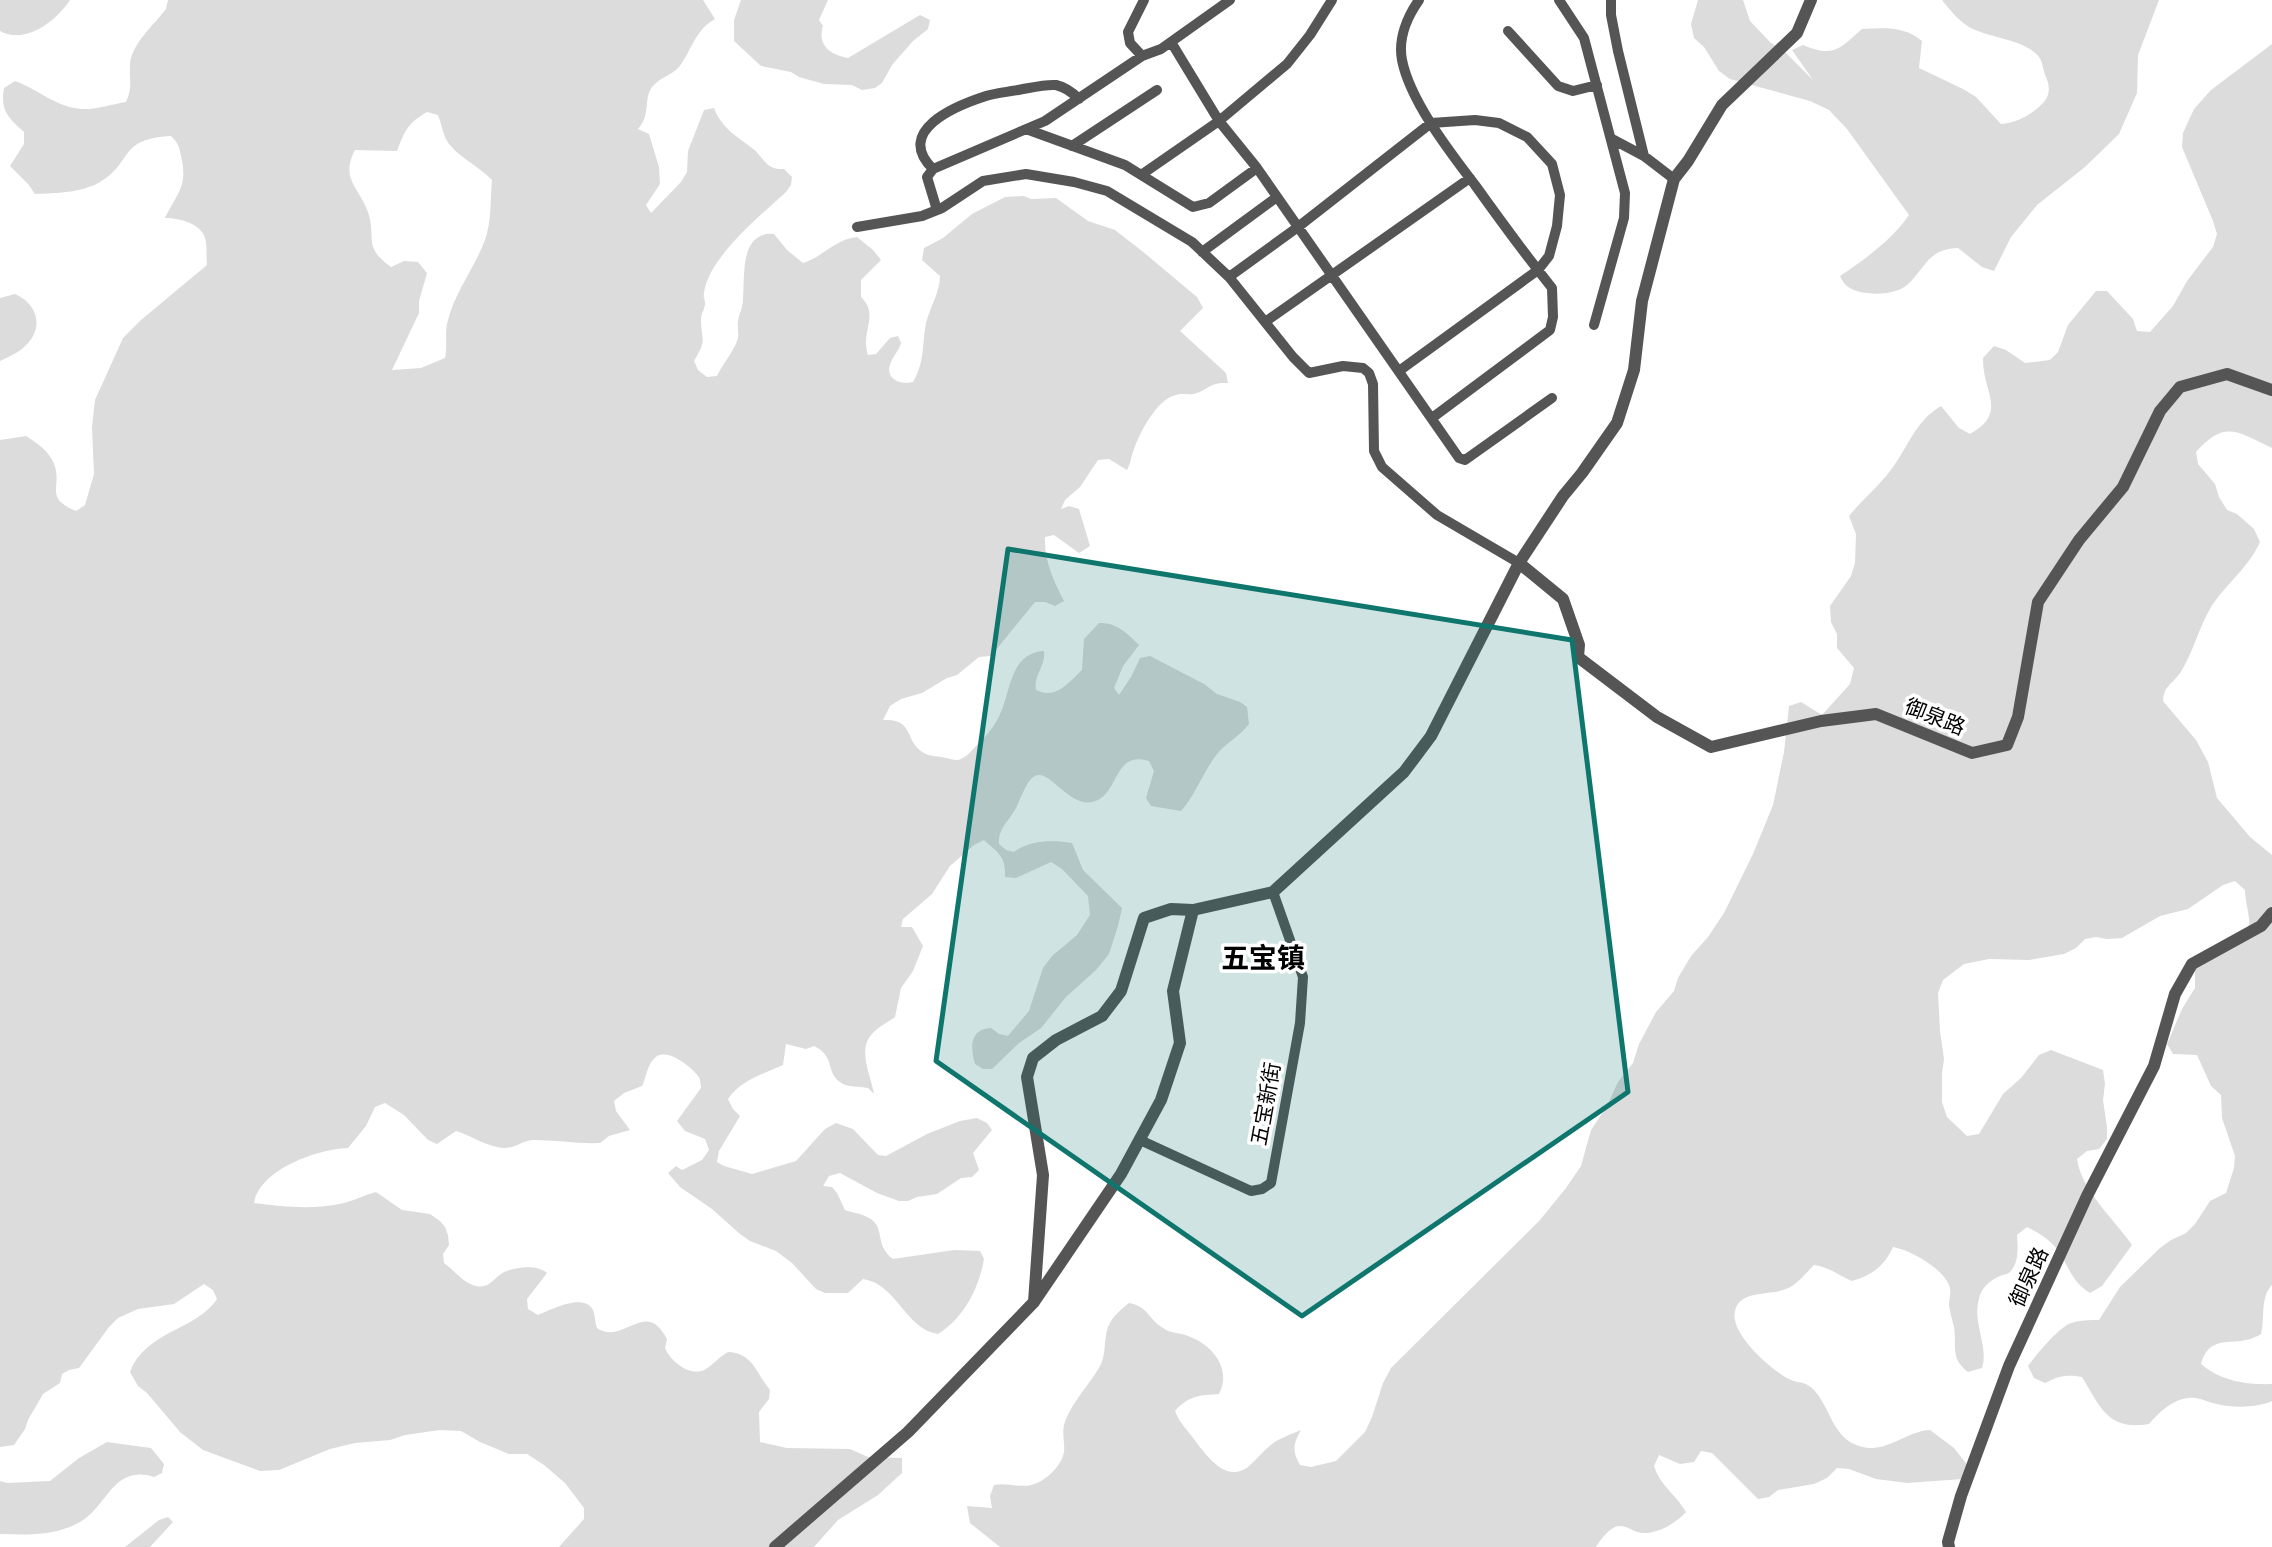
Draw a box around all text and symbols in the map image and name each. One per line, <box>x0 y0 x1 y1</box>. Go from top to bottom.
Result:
street label: 御泉路 <box>1901 692 1969 742</box>
district label: 五宝镇 <box>1221 940 1305 978</box>
street label: 五宝新街 <box>1245 1060 1287 1148</box>
street label: 御泉路 <box>2003 1243 2055 1311</box>

